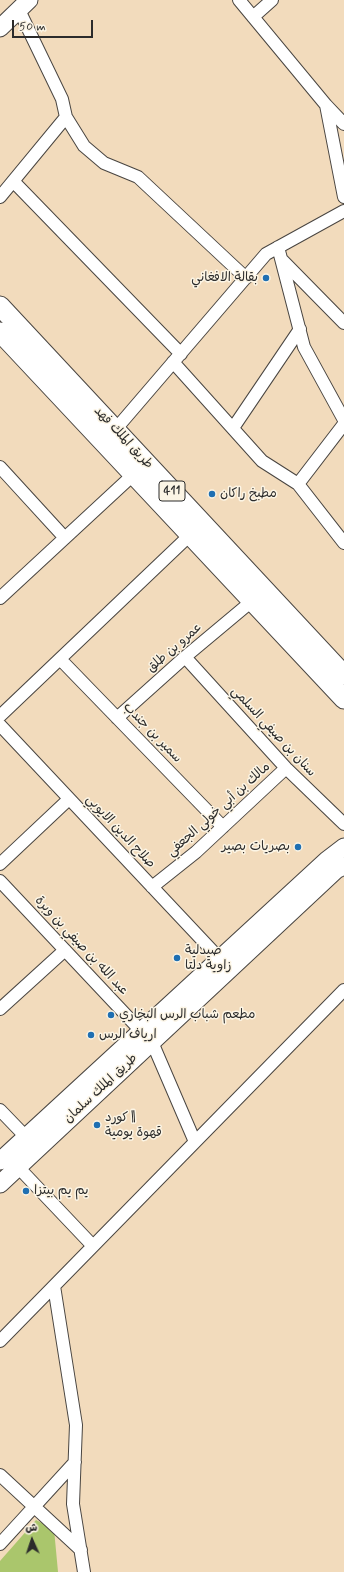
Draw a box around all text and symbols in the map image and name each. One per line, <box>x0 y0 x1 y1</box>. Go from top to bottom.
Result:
scale bar <box>14 12 95 38</box>
text: 50 m <box>19 19 46 35</box>
place label: بقالة الافغاني <box>191 270 258 286</box>
marker: بقالة الافغاني <box>261 273 271 283</box>
street label: طريق الملك فهد <box>90 403 156 473</box>
road number: 411 <box>159 481 185 501</box>
place label: مطبخ راكان <box>220 486 277 502</box>
marker: مطبخ راكان <box>207 489 217 499</box>
street label: عمرو بن طلق <box>144 620 206 676</box>
street label: سنان بن صيفي السلمي <box>227 684 319 780</box>
street label: سمير بن جندب <box>119 700 185 766</box>
street label: مالك بن أبي خولي الجعفي <box>164 760 274 860</box>
street label: صلاح الدين الايوبي <box>82 792 158 872</box>
place label: بصريات بصير <box>222 839 290 855</box>
marker: بصريات بصير <box>293 842 303 852</box>
street label: عبد الله بن صيفي بن وبرة <box>31 893 131 999</box>
place label: صيدلية زاوية دلتا <box>185 943 231 974</box>
marker: صيدلية زاوية دلتا <box>172 953 182 963</box>
place label: مطعم شباب الرس البخاري <box>119 1007 255 1023</box>
marker: مطعم شباب الرس البخاري <box>106 1010 116 1020</box>
place label: ارياف الرس <box>99 1027 157 1043</box>
marker: ارياف الرس <box>86 1030 96 1040</box>
street label: طريق الملك سلمان <box>61 1051 141 1127</box>
place label: كورد || قهوة يومية <box>105 1110 162 1141</box>
marker: كورد || قهوة يومية <box>92 1120 102 1130</box>
place label: يم يم بيتزا <box>34 1183 89 1199</box>
marker: يم يم بيتزا <box>21 1186 31 1196</box>
north arrow <box>12 1520 52 1560</box>
text: ش <box>25 1521 38 1535</box>

